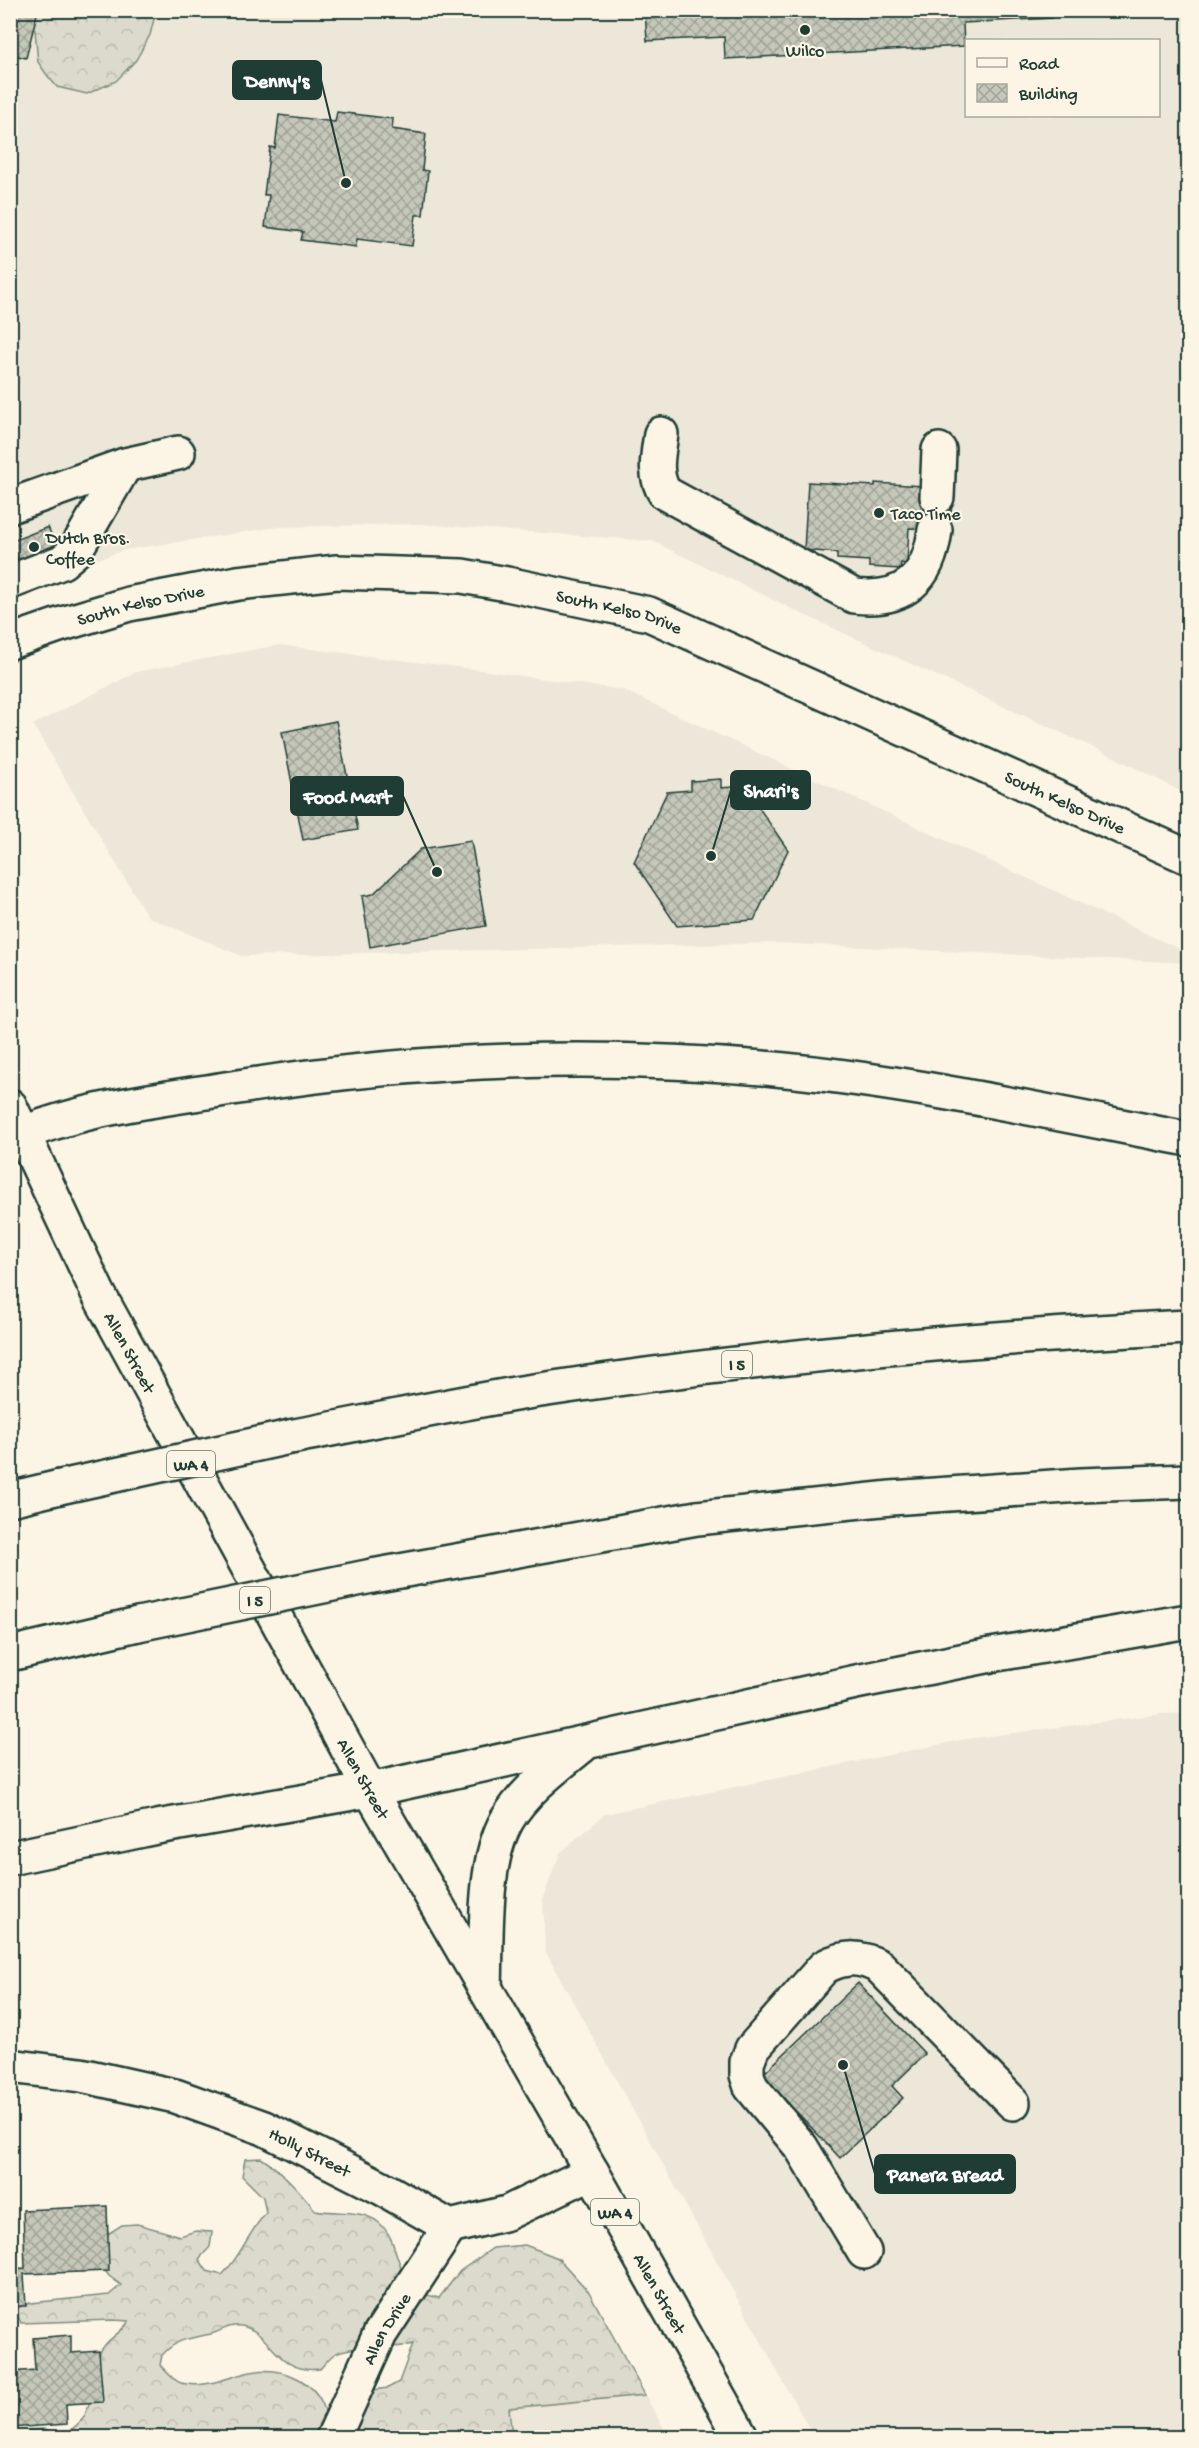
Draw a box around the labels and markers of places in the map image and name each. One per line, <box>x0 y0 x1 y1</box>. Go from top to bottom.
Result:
marker: Wilco <box>798 23 812 37</box>
place label: Wilco <box>786 42 824 63</box>
callout: Denny's <box>233 61 321 99</box>
place label: Taco Time <box>890 505 961 526</box>
marker: Taco Time <box>872 506 886 520</box>
place label: Dutch Bros. Coffee <box>45 529 131 571</box>
marker: Dutch Bros. Coffee <box>27 540 41 554</box>
callout: Shari's <box>731 771 810 809</box>
callout: Food Mart <box>291 777 403 815</box>
callout: Panera Bread <box>875 2155 1015 2193</box>

